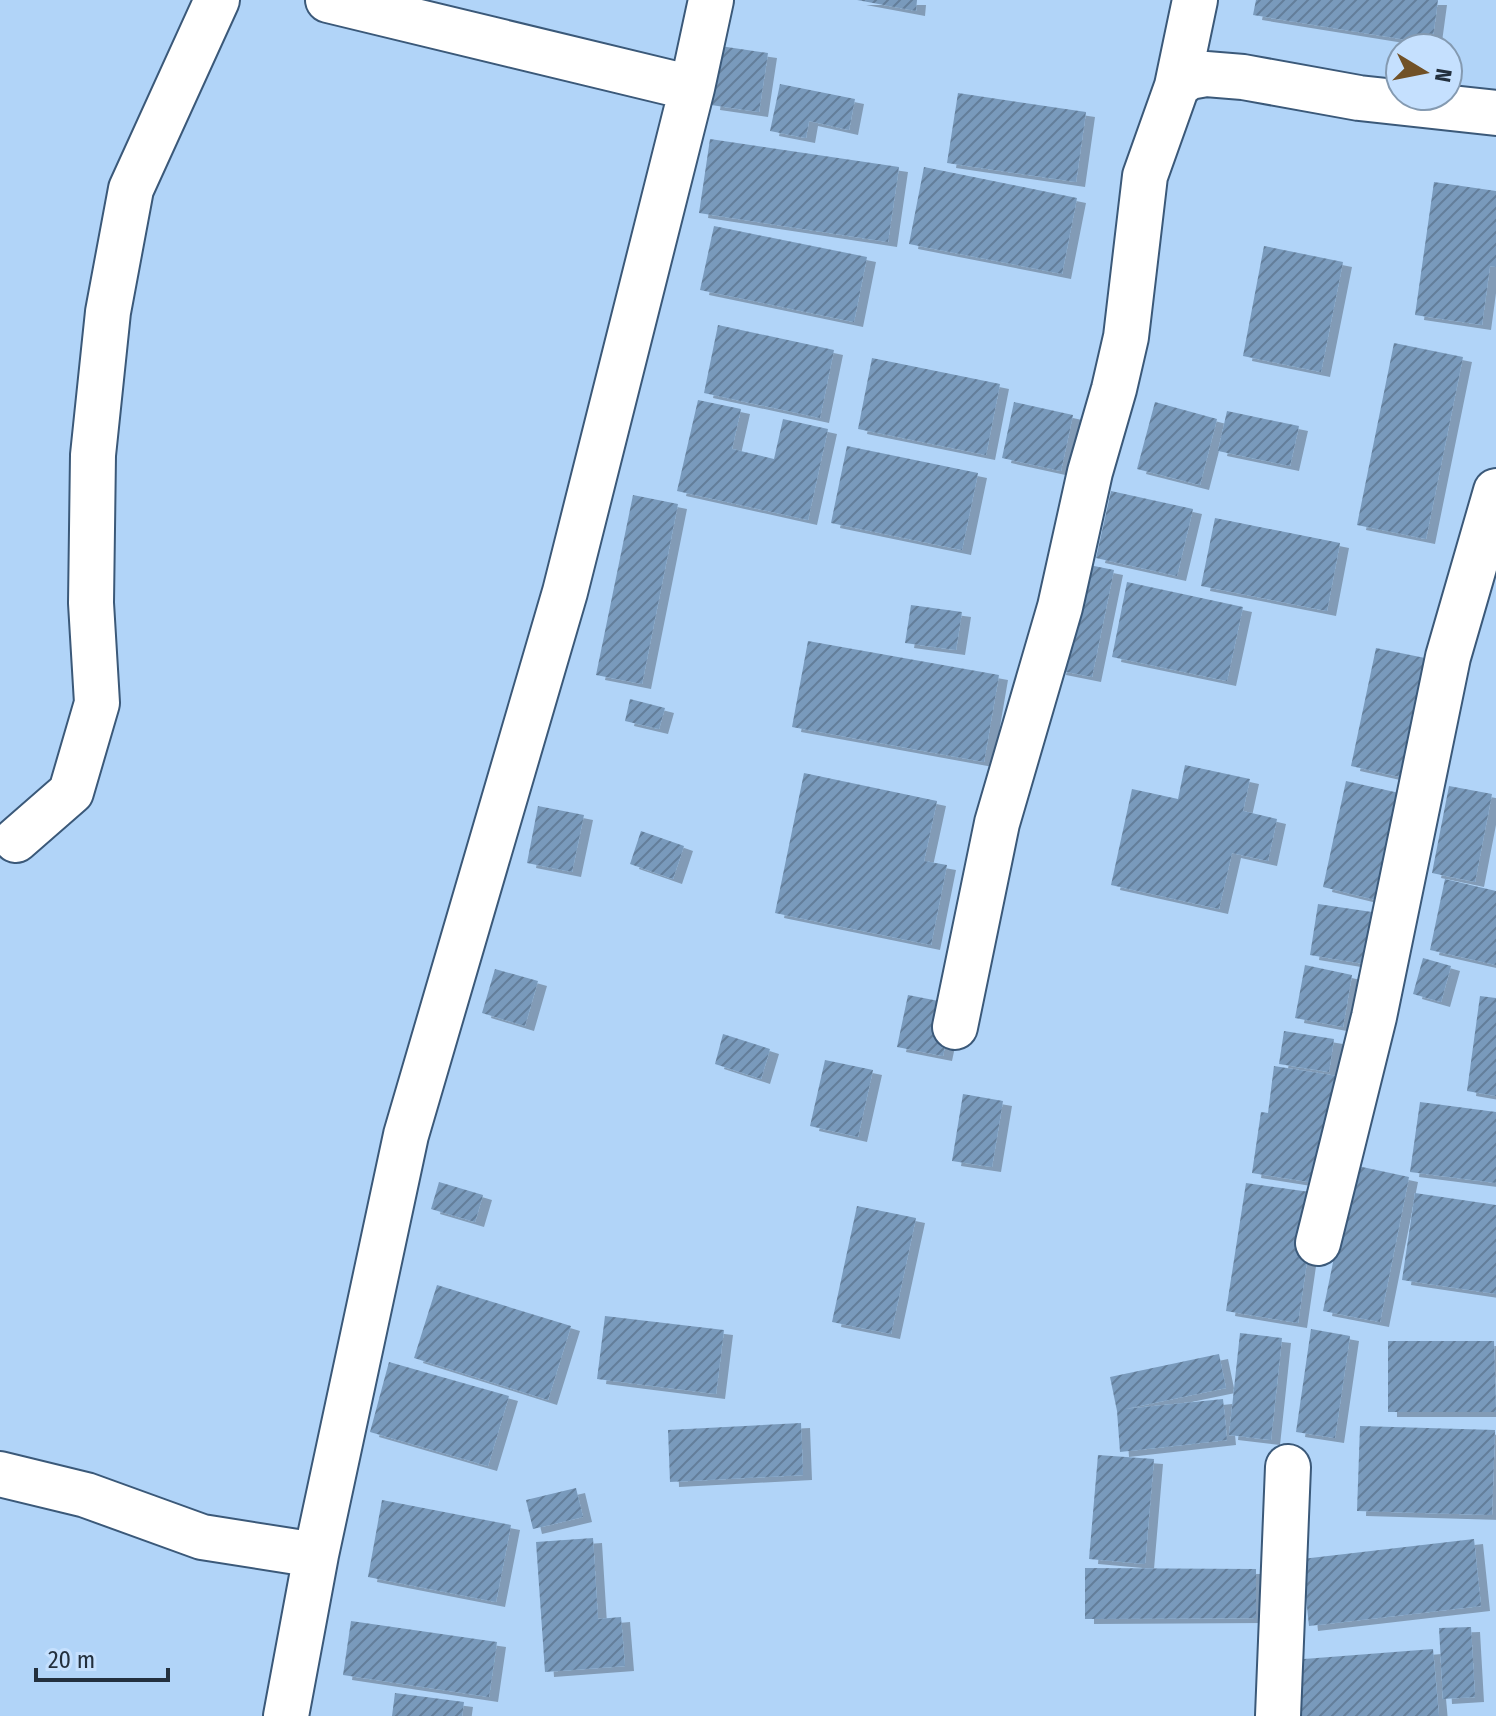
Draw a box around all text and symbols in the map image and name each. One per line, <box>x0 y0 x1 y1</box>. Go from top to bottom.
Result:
north arrow <box>1384 32 1464 112</box>
text: N <box>1429 67 1458 84</box>
scale bar <box>36 1632 168 1682</box>
text: 20 m <box>48 1646 95 1674</box>

